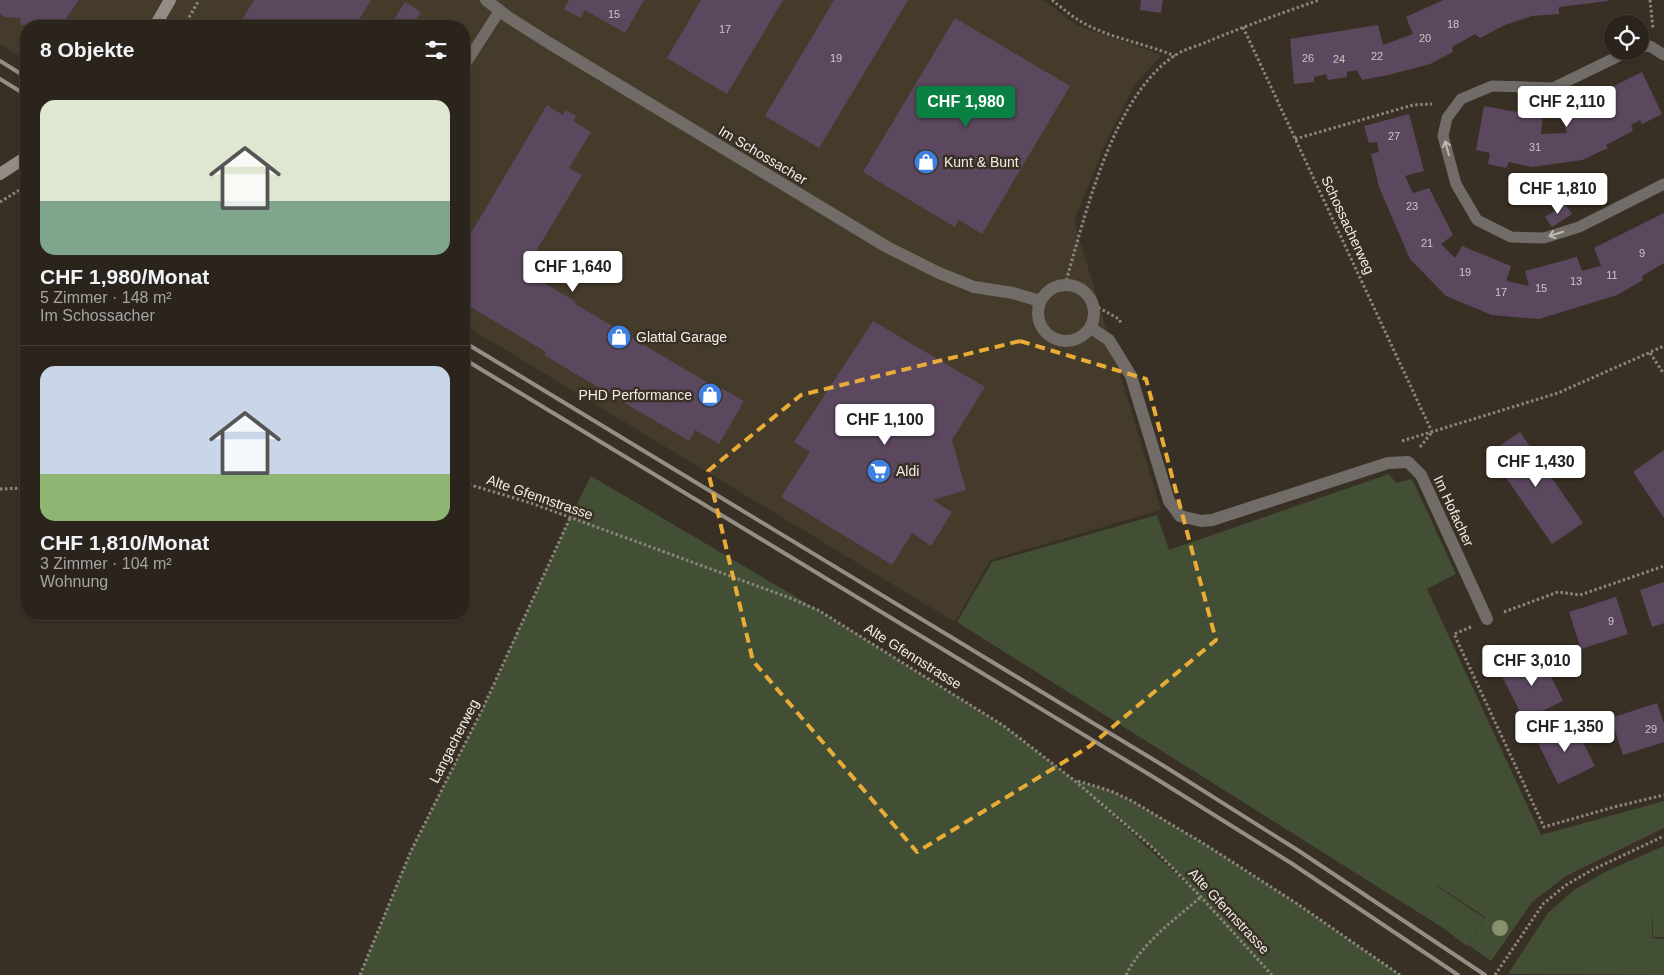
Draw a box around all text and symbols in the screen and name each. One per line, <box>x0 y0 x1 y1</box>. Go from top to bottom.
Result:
house number: 15 <box>608 8 620 20</box>
map controls <box>1604 15 1649 60</box>
button: locate <box>1604 15 1649 60</box>
house number: 18 <box>1447 18 1459 30</box>
house number: 17 <box>719 23 731 35</box>
house number: 20 <box>1419 32 1431 44</box>
icon: filters <box>422 36 450 64</box>
text: 8 Objekte <box>40 38 135 61</box>
house number: 22 <box>1371 50 1383 62</box>
house number: 19 <box>830 52 842 64</box>
house number: 26 <box>1302 52 1314 64</box>
house number: 24 <box>1333 53 1345 65</box>
pin: CHF 1,980 <box>909 86 1023 128</box>
pin: CHF 2,110 <box>1510 86 1624 128</box>
text: CHF 1,980 <box>927 93 1005 110</box>
text: CHF 2,110 <box>1529 93 1605 110</box>
street label: Im Schossacher <box>716 122 810 188</box>
house number: 27 <box>1388 130 1400 142</box>
icon: home <box>200 133 290 223</box>
one-way arrow <box>1441 141 1451 157</box>
house number: 31 <box>1529 141 1541 153</box>
shop icon: Kunt & Bunt <box>913 149 939 175</box>
place label: Kunt & Bunt <box>944 154 1019 170</box>
pin: CHF 1,810 <box>1501 172 1615 215</box>
street label: Schossacherweg <box>1318 173 1378 277</box>
text: CHF 1,810 <box>1519 180 1597 197</box>
house number: 23 <box>1406 200 1418 212</box>
one-way arrow <box>1549 229 1565 239</box>
house number: 21 <box>1421 237 1433 249</box>
house number: 9 <box>1639 247 1645 259</box>
pin: CHF 1,640 <box>516 250 630 293</box>
text: CHF 1,640 <box>534 258 612 275</box>
text: CHF 1,980/Monat <box>40 265 209 288</box>
house number: 19 <box>1459 266 1471 278</box>
house number: 11 <box>1606 269 1618 281</box>
house number: 13 <box>1570 275 1582 287</box>
house number: 15 <box>1535 282 1547 294</box>
house number: 17 <box>1495 286 1507 298</box>
text: 5 Zimmer · 148 m² <box>40 289 172 306</box>
text: Im Schossacher <box>40 307 155 324</box>
shop icon: Glattal Garage <box>606 324 632 350</box>
place label: Glattal Garage <box>636 329 727 345</box>
shop icon: PHD Performance <box>697 382 723 408</box>
place label: PHD Performance <box>578 387 692 403</box>
icon: home <box>200 398 290 488</box>
pin: CHF 1,100 <box>828 404 942 446</box>
text: CHF 1,100 <box>846 411 924 428</box>
pin: CHF 1,430 <box>1479 446 1593 488</box>
text: CHF 1,430 <box>1497 453 1575 470</box>
supermarket icon: Aldi <box>866 458 892 484</box>
place label: Aldi <box>896 463 919 479</box>
street label: Alte Gfennstrasse <box>485 471 595 523</box>
street label: Im Hofacher <box>1431 473 1478 549</box>
text: CHF 1,810/Monat <box>40 531 209 554</box>
text: 3 Zimmer · 104 m² <box>40 555 172 572</box>
text: Wohnung <box>40 573 108 590</box>
house number: 9 <box>1608 615 1614 627</box>
street label: Alte Gfennstrasse <box>862 620 965 692</box>
pin: CHF 3,010 <box>1475 644 1589 687</box>
text: CHF 3,010 <box>1493 652 1571 669</box>
street label: Langacherweg <box>426 696 482 786</box>
pin: CHF 1,350 <box>1508 710 1622 753</box>
text: CHF 1,350 <box>1526 718 1604 735</box>
house number: 29 <box>1645 723 1657 735</box>
street label: Alte Gfennstrasse <box>1185 865 1273 957</box>

